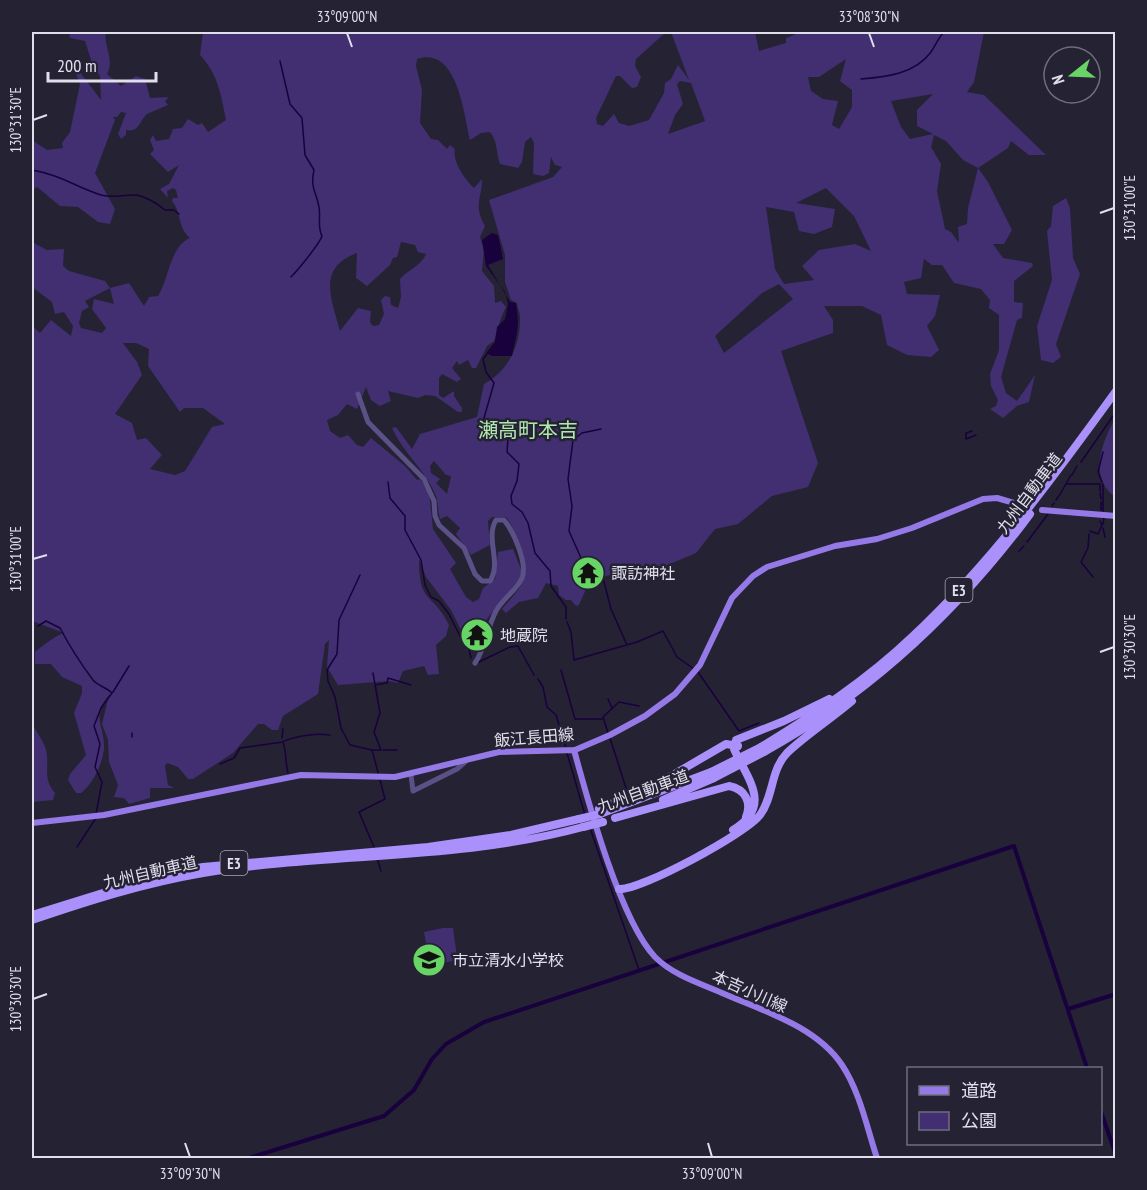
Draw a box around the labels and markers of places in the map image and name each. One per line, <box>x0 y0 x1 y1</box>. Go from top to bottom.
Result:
temple icon: 諏訪神社 <box>570 555 606 591</box>
place label: 諏訪神社 <box>611 563 675 583</box>
temple icon: 地蔵院 <box>459 617 495 653</box>
place label: 地蔵院 <box>500 625 548 645</box>
school or university icon: 市立清水小学校 <box>411 942 447 978</box>
place label: 市立清水小学校 <box>452 950 564 970</box>

